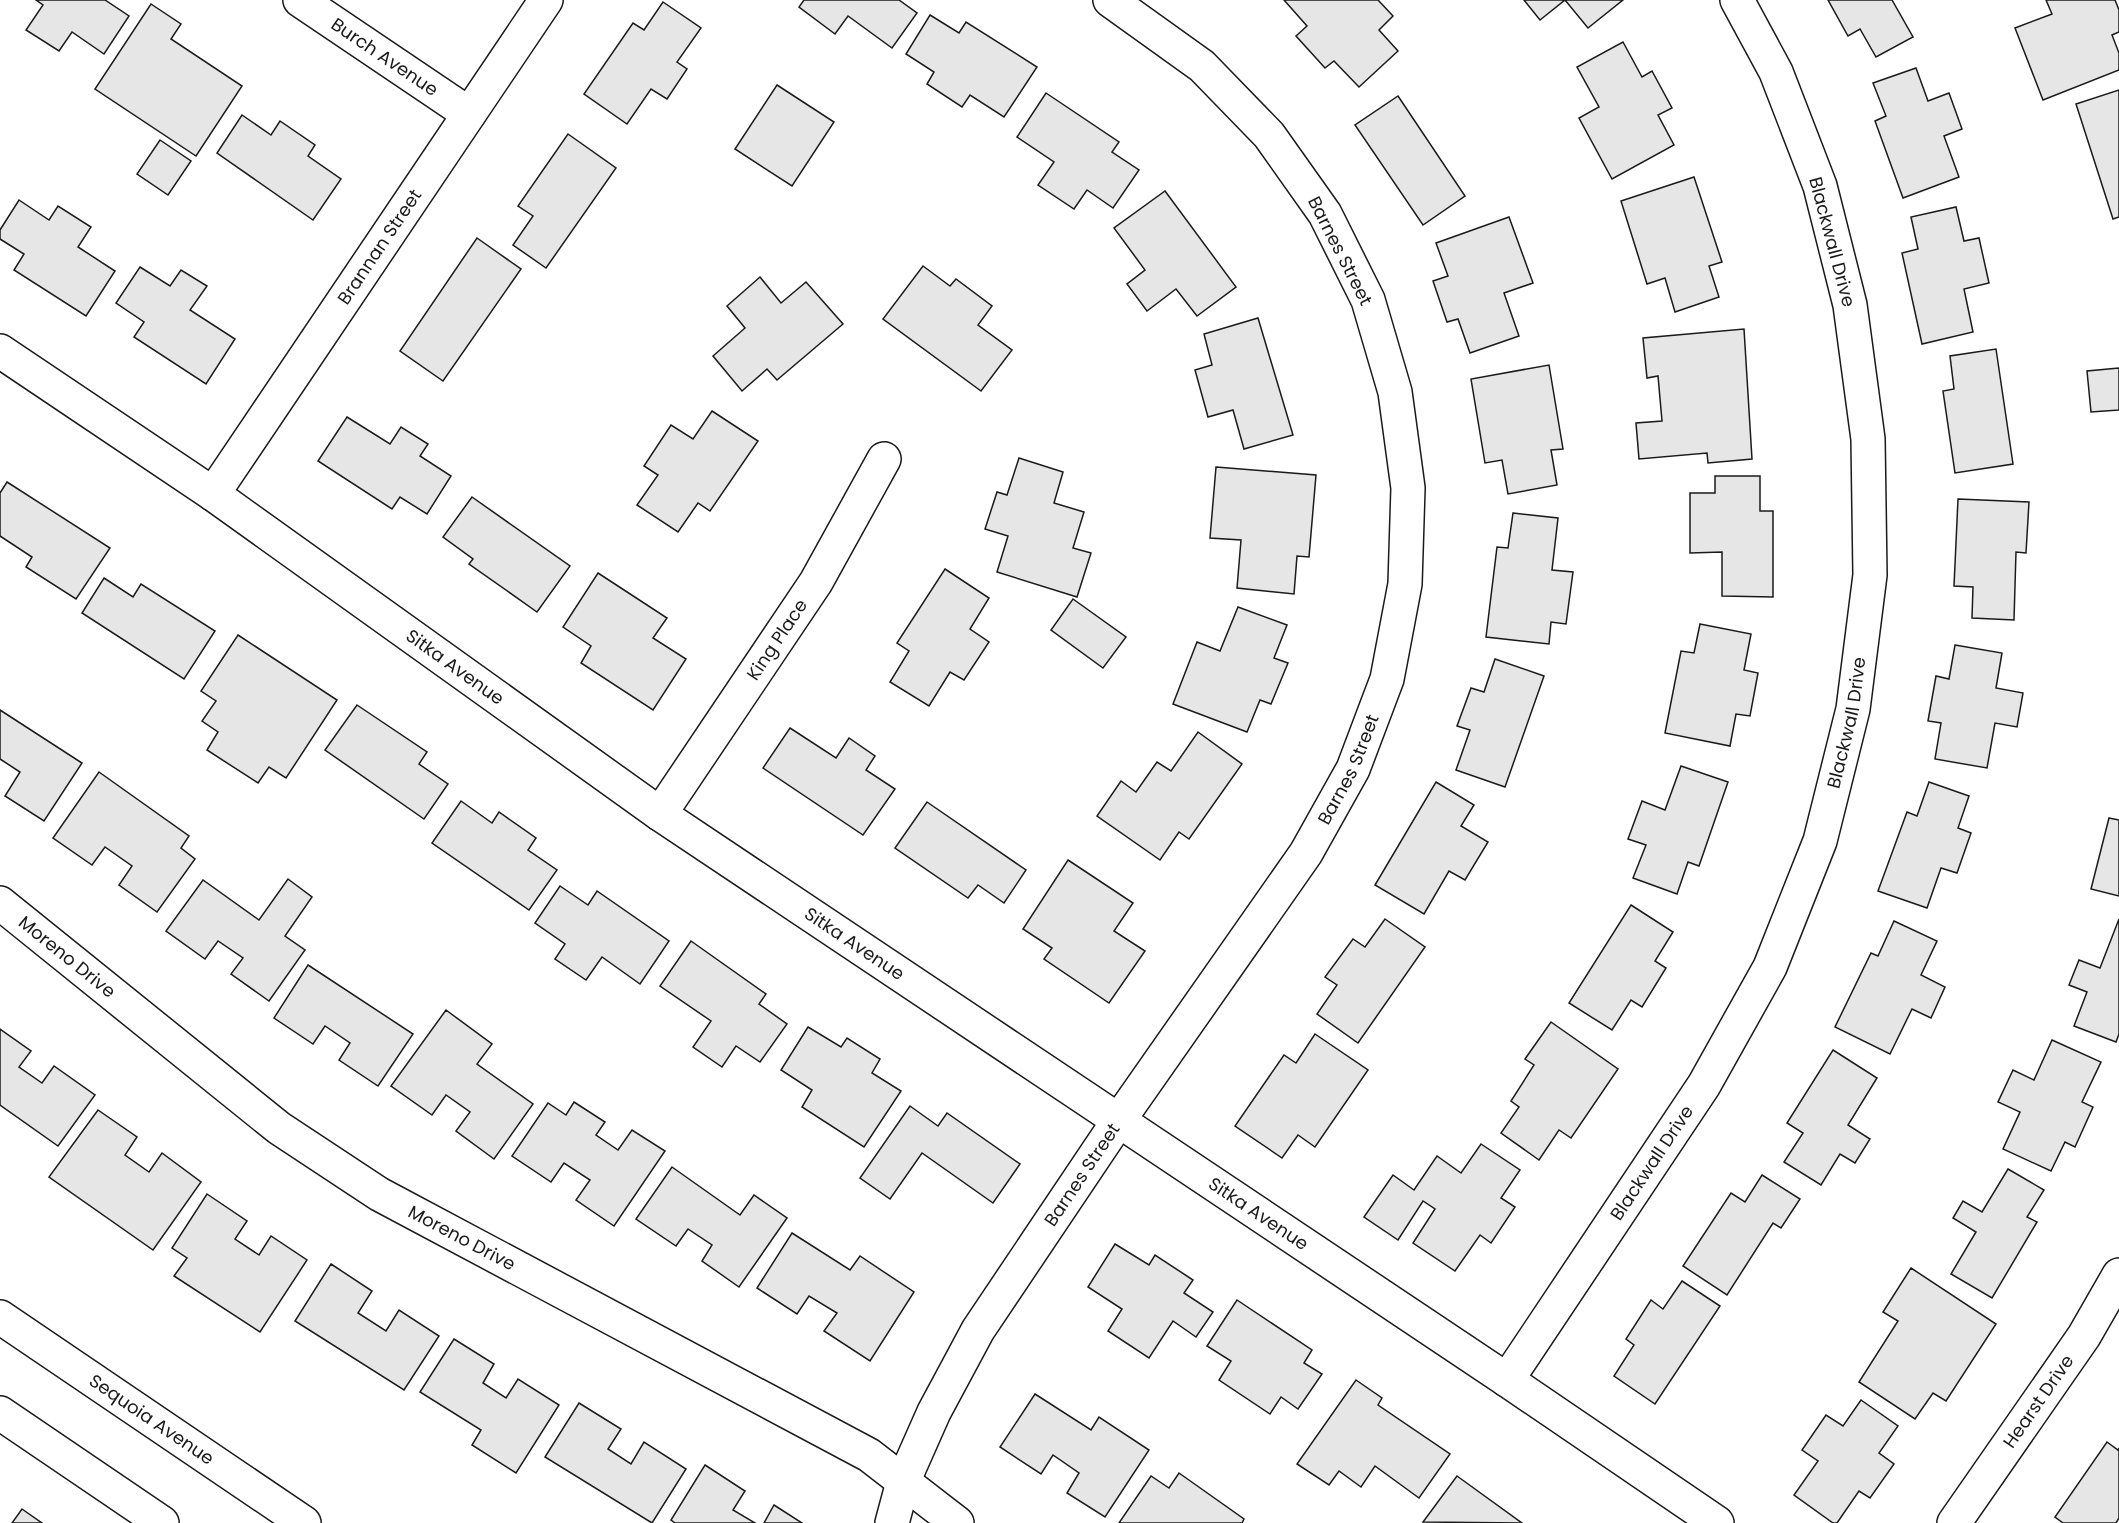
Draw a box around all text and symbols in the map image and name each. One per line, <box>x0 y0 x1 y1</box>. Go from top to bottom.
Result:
street label: Burch Avenue <box>326 12 443 102</box>
street label: Blackwall Drive <box>1803 174 1862 310</box>
street label: Brannan Street <box>331 184 427 309</box>
street label: Barnes Street <box>1302 192 1379 310</box>
street label: King Place <box>740 594 813 685</box>
street label: Sitka Avenue <box>401 623 509 711</box>
street label: Blackwall Drive <box>1821 655 1871 791</box>
street label: Barnes Street <box>1311 711 1385 829</box>
street label: Sitka Avenue <box>800 901 910 986</box>
street label: Moreno Drive <box>13 910 121 1003</box>
street label: Blackwall Drive <box>1604 1100 1699 1225</box>
street label: Barnes Street <box>1038 1118 1126 1231</box>
street label: Sitka Avenue <box>1204 1171 1314 1256</box>
street label: Moreno Drive <box>404 1199 520 1276</box>
street label: Hearst Drive <box>1997 1350 2079 1453</box>
street label: Sequoia Avenue <box>84 1368 219 1471</box>

